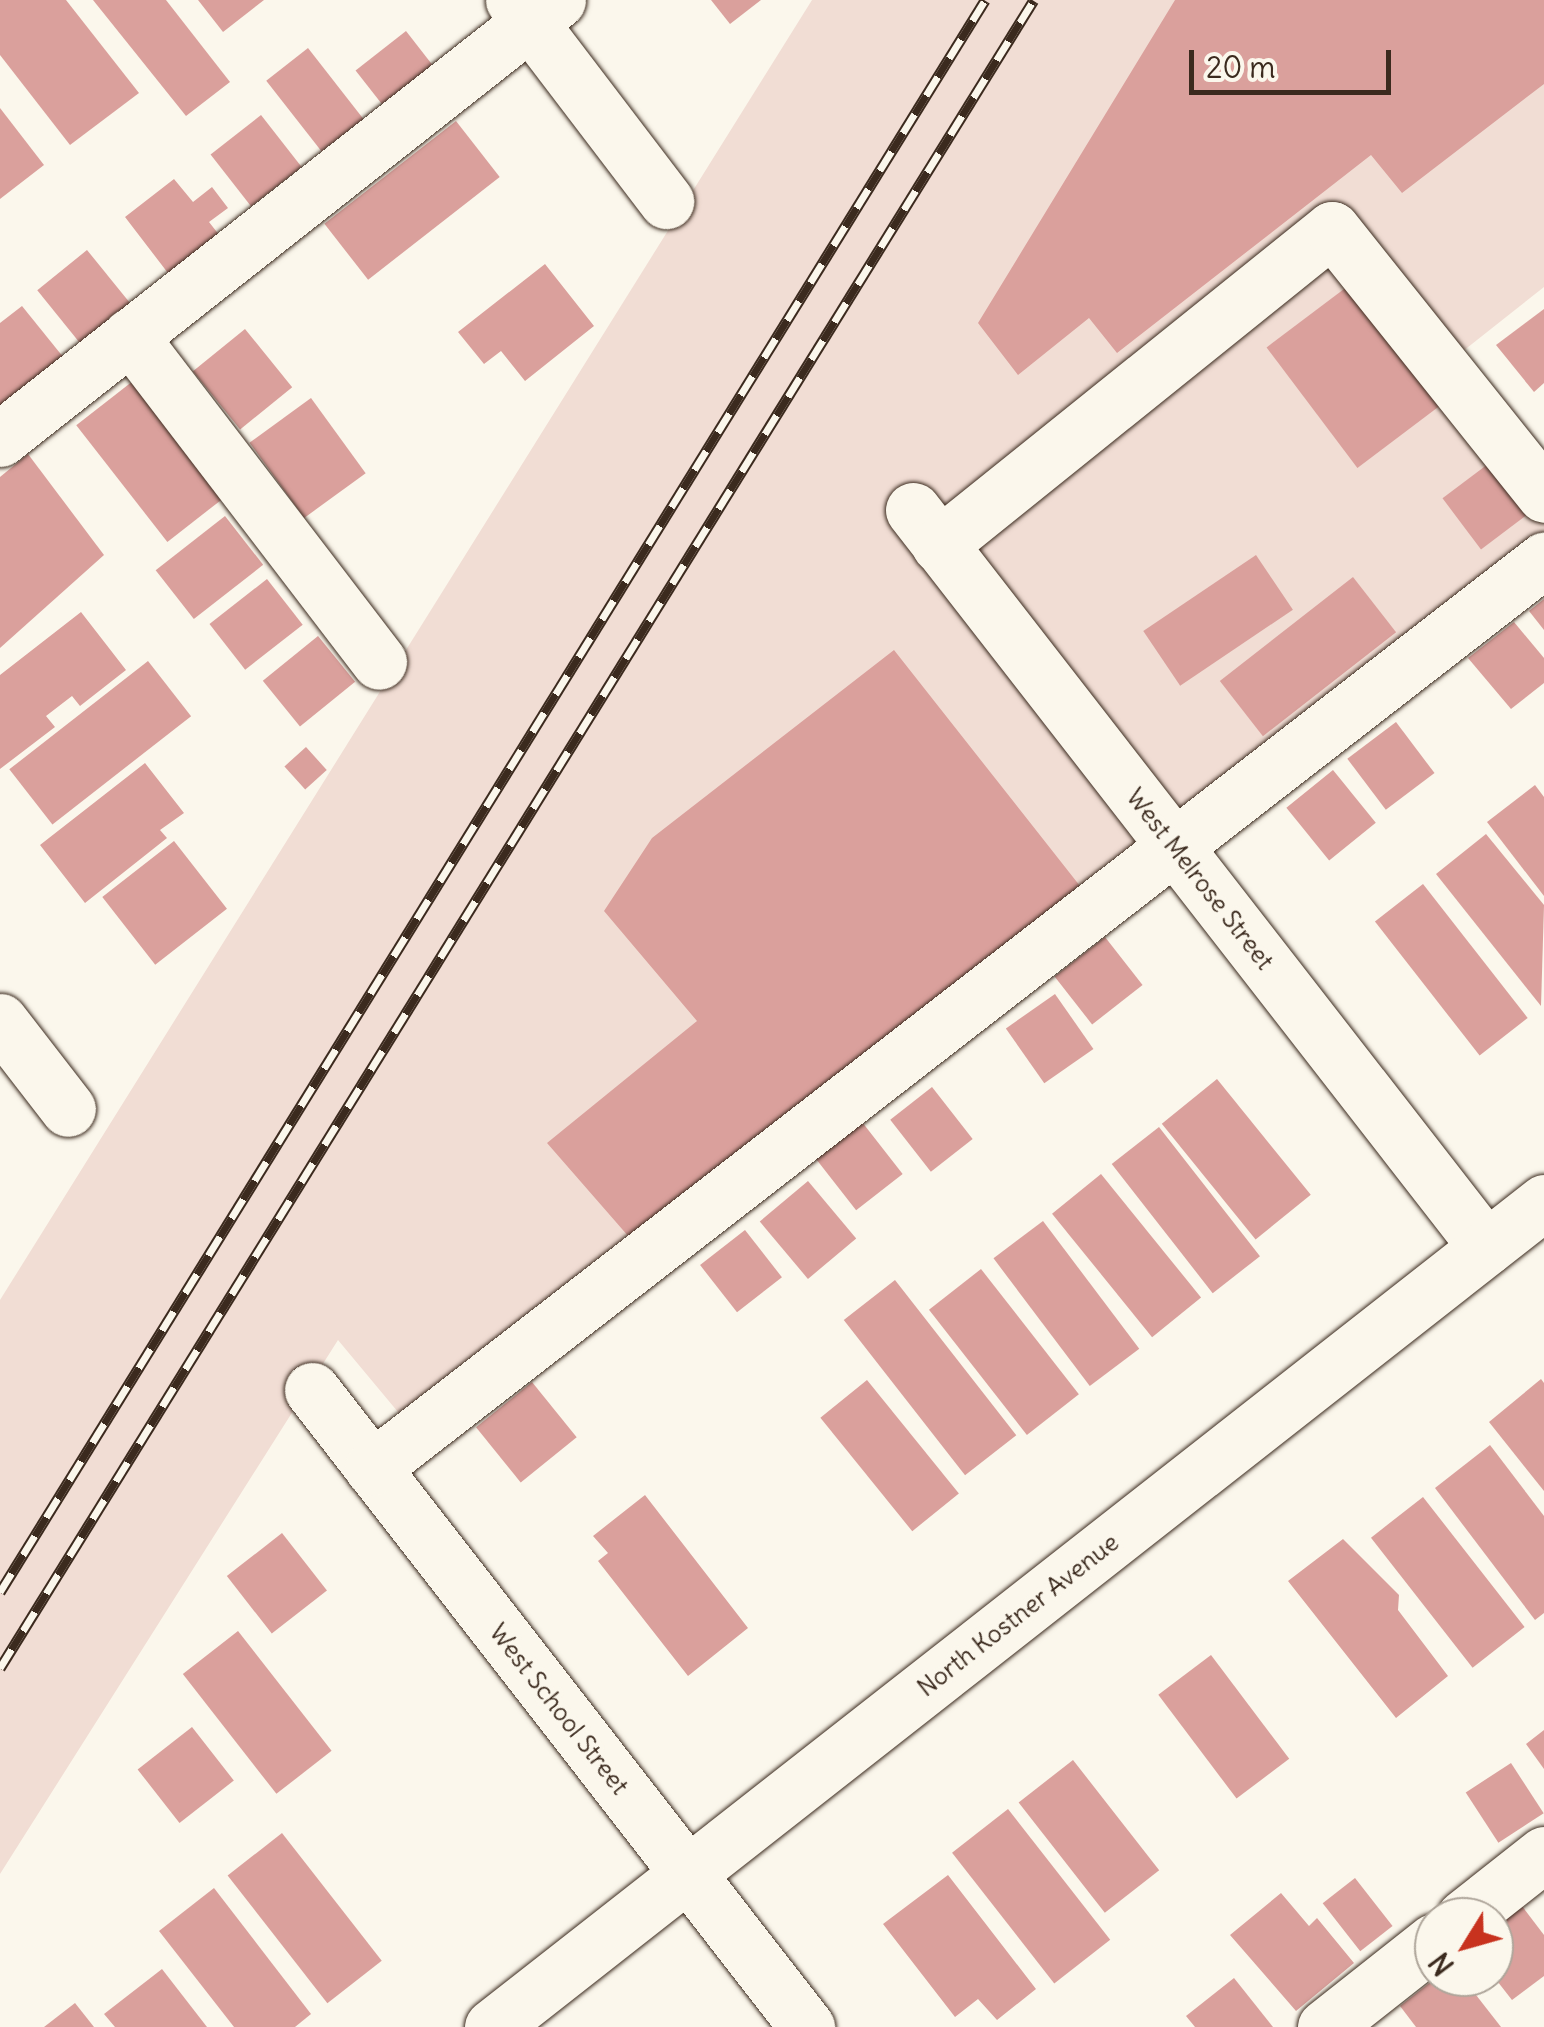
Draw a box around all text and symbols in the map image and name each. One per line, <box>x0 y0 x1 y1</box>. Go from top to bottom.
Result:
scale bar <box>1194 30 1396 92</box>
text: 20 m <box>1206 48 1276 86</box>
street label: West Melrose Street <box>1120 782 1280 976</box>
street label: North Kostner Avenue <box>911 1527 1125 1703</box>
street label: West School Street <box>483 1618 635 1800</box>
north arrow <box>1414 1897 1514 1997</box>
text: N <box>1421 1945 1462 1982</box>

